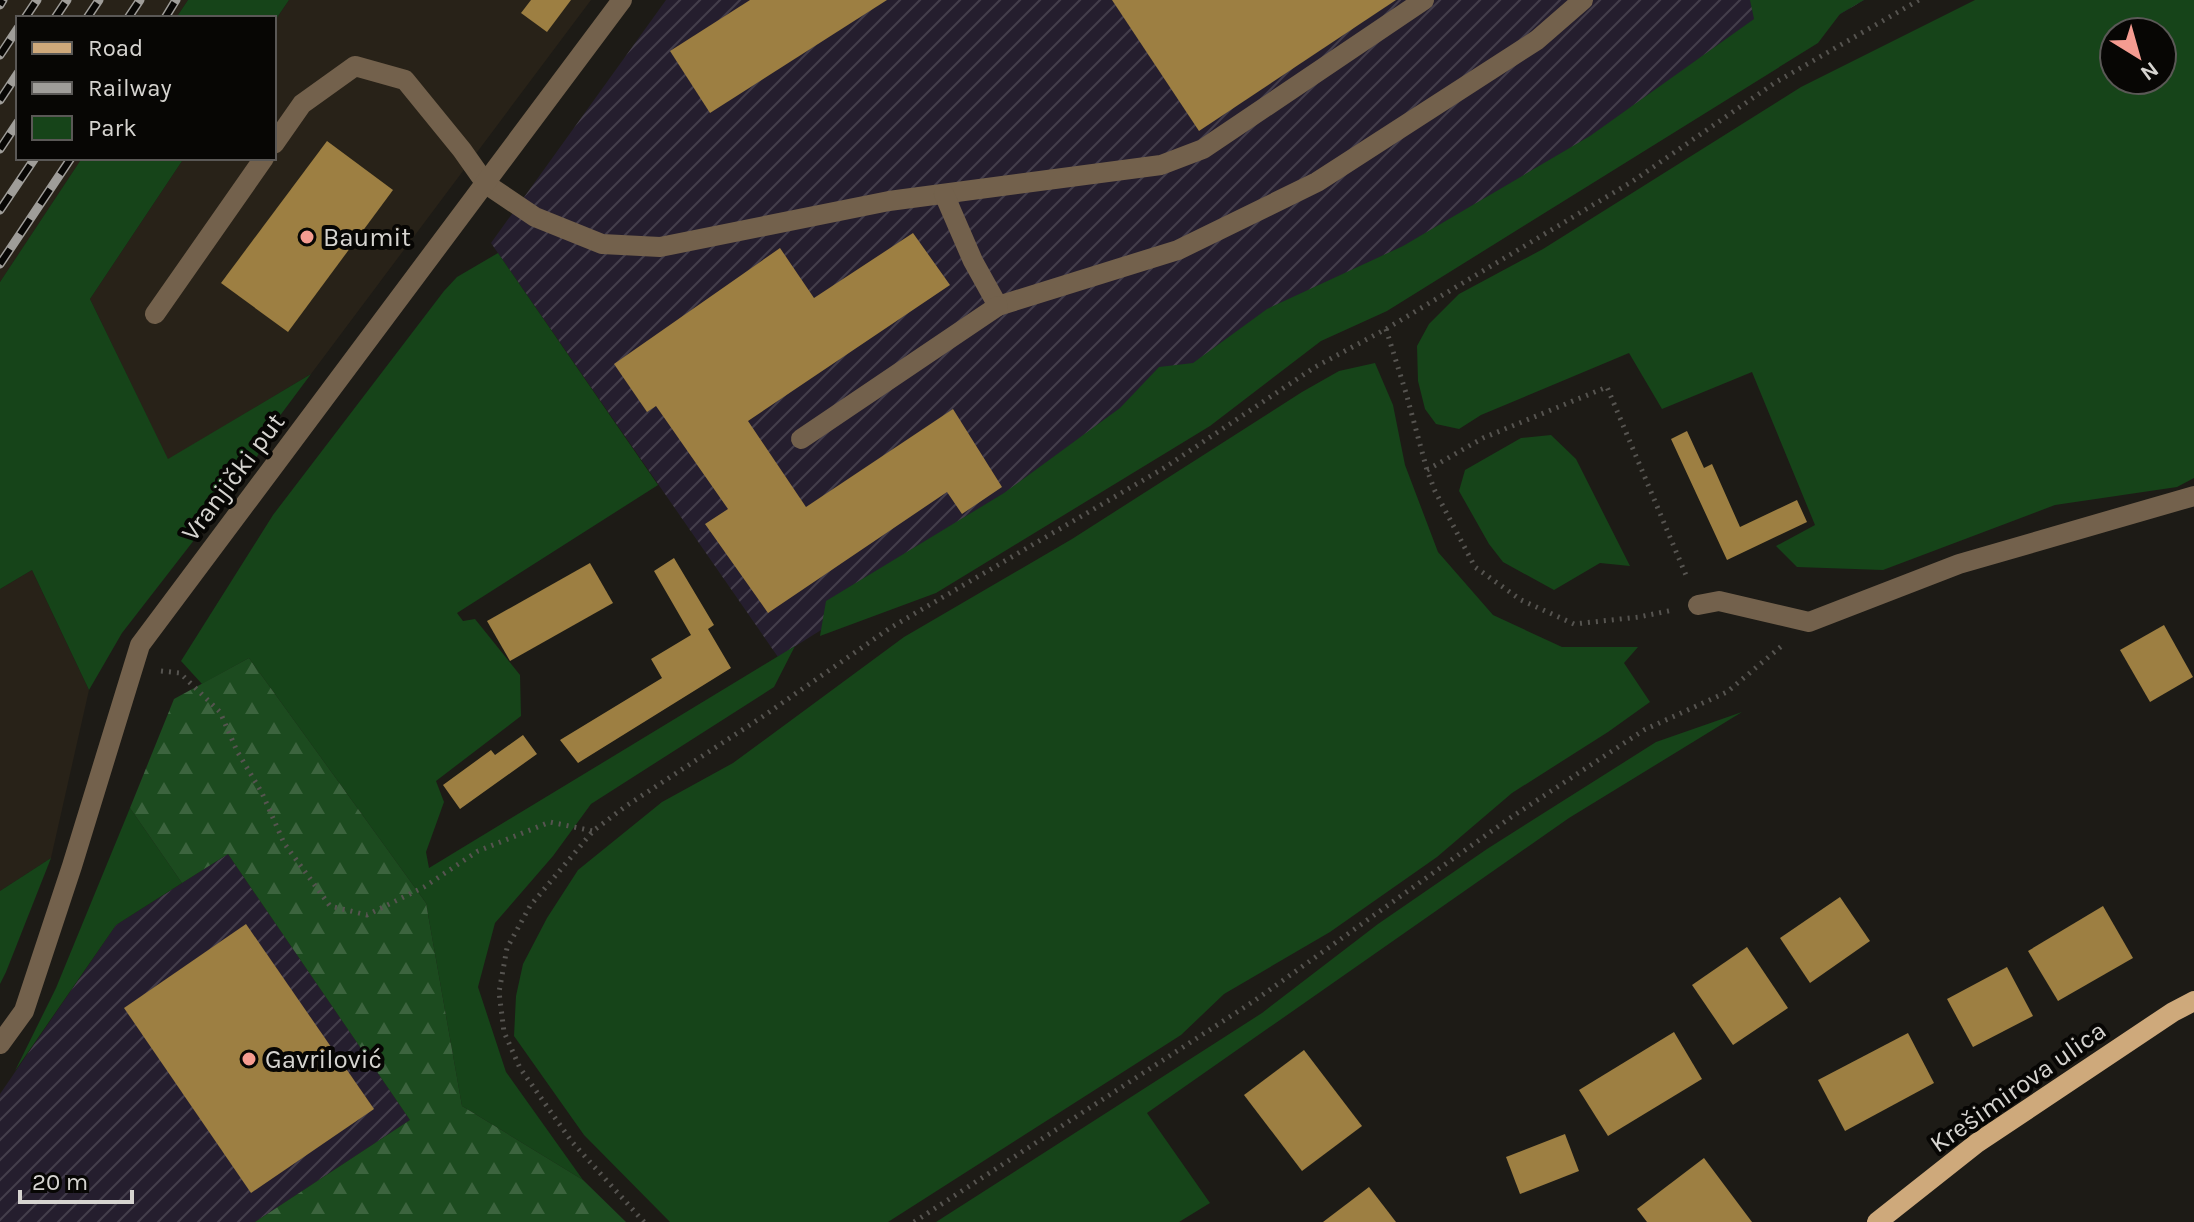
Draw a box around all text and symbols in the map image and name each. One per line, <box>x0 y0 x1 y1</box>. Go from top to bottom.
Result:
legend <box>16 16 276 160</box>
north arrow <box>2098 16 2178 96</box>
text: Road <box>88 34 143 62</box>
text: N <box>2135 56 2164 86</box>
text: Railway <box>88 74 172 102</box>
text: Park <box>88 114 137 142</box>
place label: Baumit <box>323 222 411 253</box>
marker: Baumit <box>298 228 316 246</box>
street label: Vranjički put <box>175 407 291 547</box>
street label: Krešimirova ulica <box>1924 1015 2112 1159</box>
place label: Gavrilović <box>265 1044 382 1075</box>
marker: Gavrilović <box>240 1050 258 1068</box>
scale bar <box>20 1154 132 1204</box>
text: 20 m <box>32 1168 88 1196</box>

